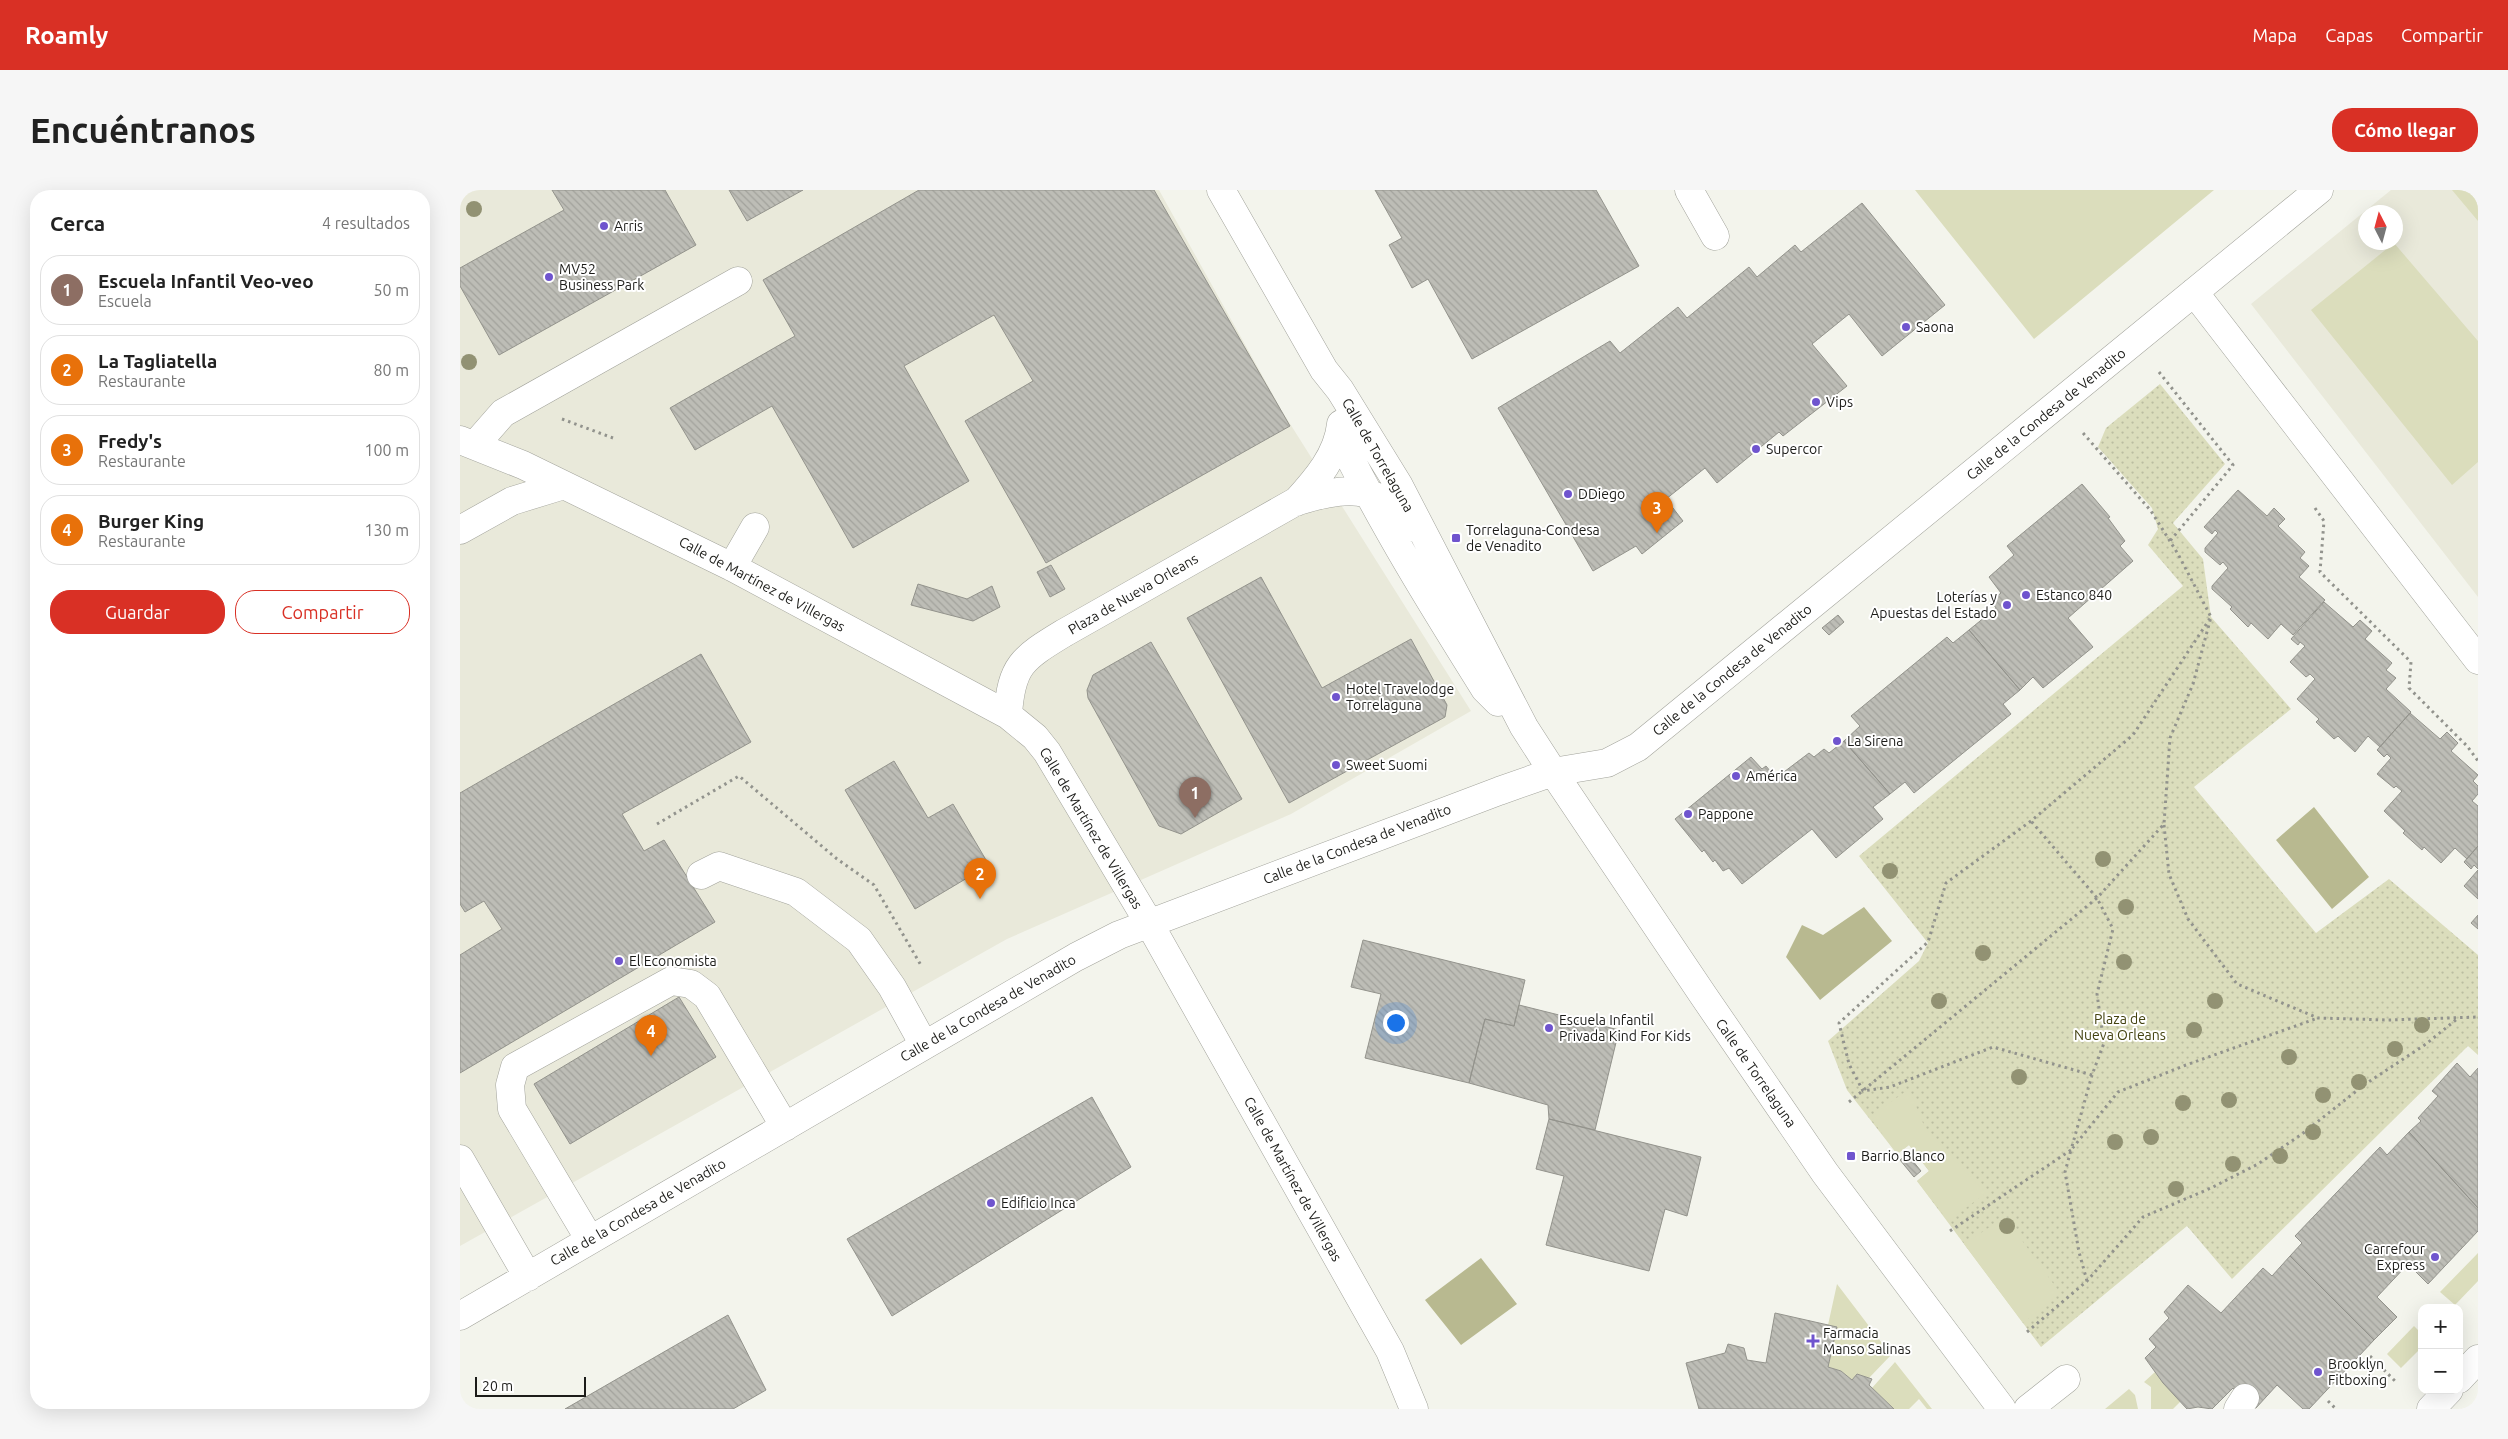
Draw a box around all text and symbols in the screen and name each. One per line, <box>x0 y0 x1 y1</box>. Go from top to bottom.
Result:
text: Roamly <box>25 22 108 49</box>
text: Mapa <box>2252 25 2297 45</box>
text: Capas <box>2325 25 2373 45</box>
text: Compartir <box>2401 25 2483 45</box>
button: Cómo llegar <box>2332 108 2478 152</box>
text: Encuéntranos <box>30 110 256 150</box>
north arrow <box>2358 205 2403 250</box>
text: Cerca <box>50 211 105 235</box>
text: 4 resultados <box>322 214 410 232</box>
place label: Arris <box>614 218 643 234</box>
marker: Arris <box>598 220 610 232</box>
place label: MV52 Business Park <box>559 261 644 293</box>
text: Escuela Infantil Veo-veo <box>98 270 314 292</box>
marker: MV52 Business Park <box>543 271 555 283</box>
text: 1 <box>62 281 72 299</box>
text: 50 m <box>373 281 409 299</box>
text: Escuela <box>98 292 152 310</box>
place label: Saona <box>1916 319 1954 335</box>
marker: Saona <box>1900 321 1912 333</box>
street label: Calle de la Condesa de Venadito <box>1963 345 2129 483</box>
text: La Tagliatella <box>98 350 217 372</box>
text: 2 <box>62 361 72 379</box>
text: 80 m <box>373 361 409 379</box>
text: Restaurante <box>98 372 186 390</box>
place label: Vips <box>1826 394 1853 410</box>
street label: Calle de Torrelaguna <box>1339 395 1417 515</box>
marker: Vips <box>1810 396 1822 408</box>
text: Fredy's <box>98 430 162 452</box>
text: 3 <box>62 441 72 459</box>
text: 100 m <box>364 441 409 459</box>
place label: Supercor <box>1766 441 1823 457</box>
marker: Supercor <box>1750 443 1762 455</box>
text: Restaurante <box>98 452 186 470</box>
place label: DDiego <box>1578 486 1625 502</box>
marker: DDiego <box>1562 488 1574 500</box>
pin: 3 <box>1641 492 1673 533</box>
text: Burger King <box>98 510 204 532</box>
text: 4 <box>62 521 72 539</box>
text: 130 m <box>364 521 409 539</box>
place label: Torrelaguna-Condesa de Venadito <box>1466 522 1600 554</box>
text: Restaurante <box>98 532 186 550</box>
marker: Torrelaguna-Condesa de Venadito <box>1450 532 1462 544</box>
street label: Calle de Martínez de Villergas <box>676 533 848 635</box>
street label: Plaza de Nueva Orleans <box>1065 550 1201 638</box>
place label: Estanco 840 <box>2036 587 2112 603</box>
place label: Loterías y Apuestas del Estado <box>1870 589 1997 621</box>
marker: Estanco 840 <box>2020 589 2032 601</box>
button: Guardar <box>50 590 225 634</box>
button: Compartir <box>235 590 410 634</box>
marker: Loterías y Apuestas del Estado <box>2001 599 2013 611</box>
street label: Calle de la Condesa de Venadito <box>1649 601 1815 739</box>
place label: Hotel Travelodge Torrelaguna <box>1346 681 1454 713</box>
marker: Hotel Travelodge Torrelaguna <box>1330 691 1342 703</box>
place label: La Sirena <box>1847 733 1904 749</box>
marker: La Sirena <box>1831 735 1843 747</box>
street label: Calle de Martínez de Villergas <box>1036 744 1146 912</box>
place label: Sweet Suomi <box>1346 757 1427 773</box>
marker: Sweet Suomi <box>1330 759 1342 771</box>
place label: América <box>1746 768 1797 784</box>
marker: América <box>1730 770 1742 782</box>
pin: 1 <box>1179 777 1211 818</box>
street label: Calle de la Condesa de Venadito <box>1261 801 1453 887</box>
place label: Pappone <box>1698 806 1754 822</box>
marker: Pappone <box>1682 808 1694 820</box>
pin: 2 <box>964 858 996 899</box>
street label: Calle de la Condesa de Venadito <box>897 951 1079 1065</box>
place label: El Economista <box>629 953 717 969</box>
marker: El Economista <box>613 955 625 967</box>
your location <box>1383 1010 1409 1036</box>
park label: Plaza de Nueva Orleans <box>2074 1011 2166 1043</box>
place label: Escuela Infantil Privada Kind For Kids <box>1559 1012 1691 1044</box>
pin: 4 <box>635 1015 667 1056</box>
street label: Calle de Torrelaguna <box>1712 1016 1800 1130</box>
marker: Escuela Infantil Privada Kind For Kids <box>1543 1022 1555 1034</box>
street label: Calle de Martínez de Villergas <box>1241 1094 1345 1264</box>
place label: Barrio Blanco <box>1861 1148 1945 1164</box>
marker: Barrio Blanco <box>1845 1150 1857 1162</box>
street label: Calle de la Condesa de Venadito <box>547 1155 729 1269</box>
place label: Edificio Inca <box>1001 1195 1076 1211</box>
marker: Edificio Inca <box>985 1197 997 1209</box>
place label: Carrefour Express <box>2364 1241 2426 1273</box>
marker: Carrefour Express <box>2429 1251 2441 1263</box>
map controls <box>2418 1304 2463 1394</box>
button: + <box>2418 1304 2463 1349</box>
place label: Farmacia Manso Salinas <box>1823 1325 1911 1357</box>
marker: Farmacia Manso Salinas <box>1807 1335 1819 1347</box>
button: − <box>2418 1349 2463 1394</box>
place label: Brooklyn Fitboxing <box>2328 1356 2387 1388</box>
marker: Brooklyn Fitboxing <box>2312 1366 2324 1378</box>
scale bar <box>475 1374 586 1397</box>
text: 20 m <box>482 1378 513 1394</box>

